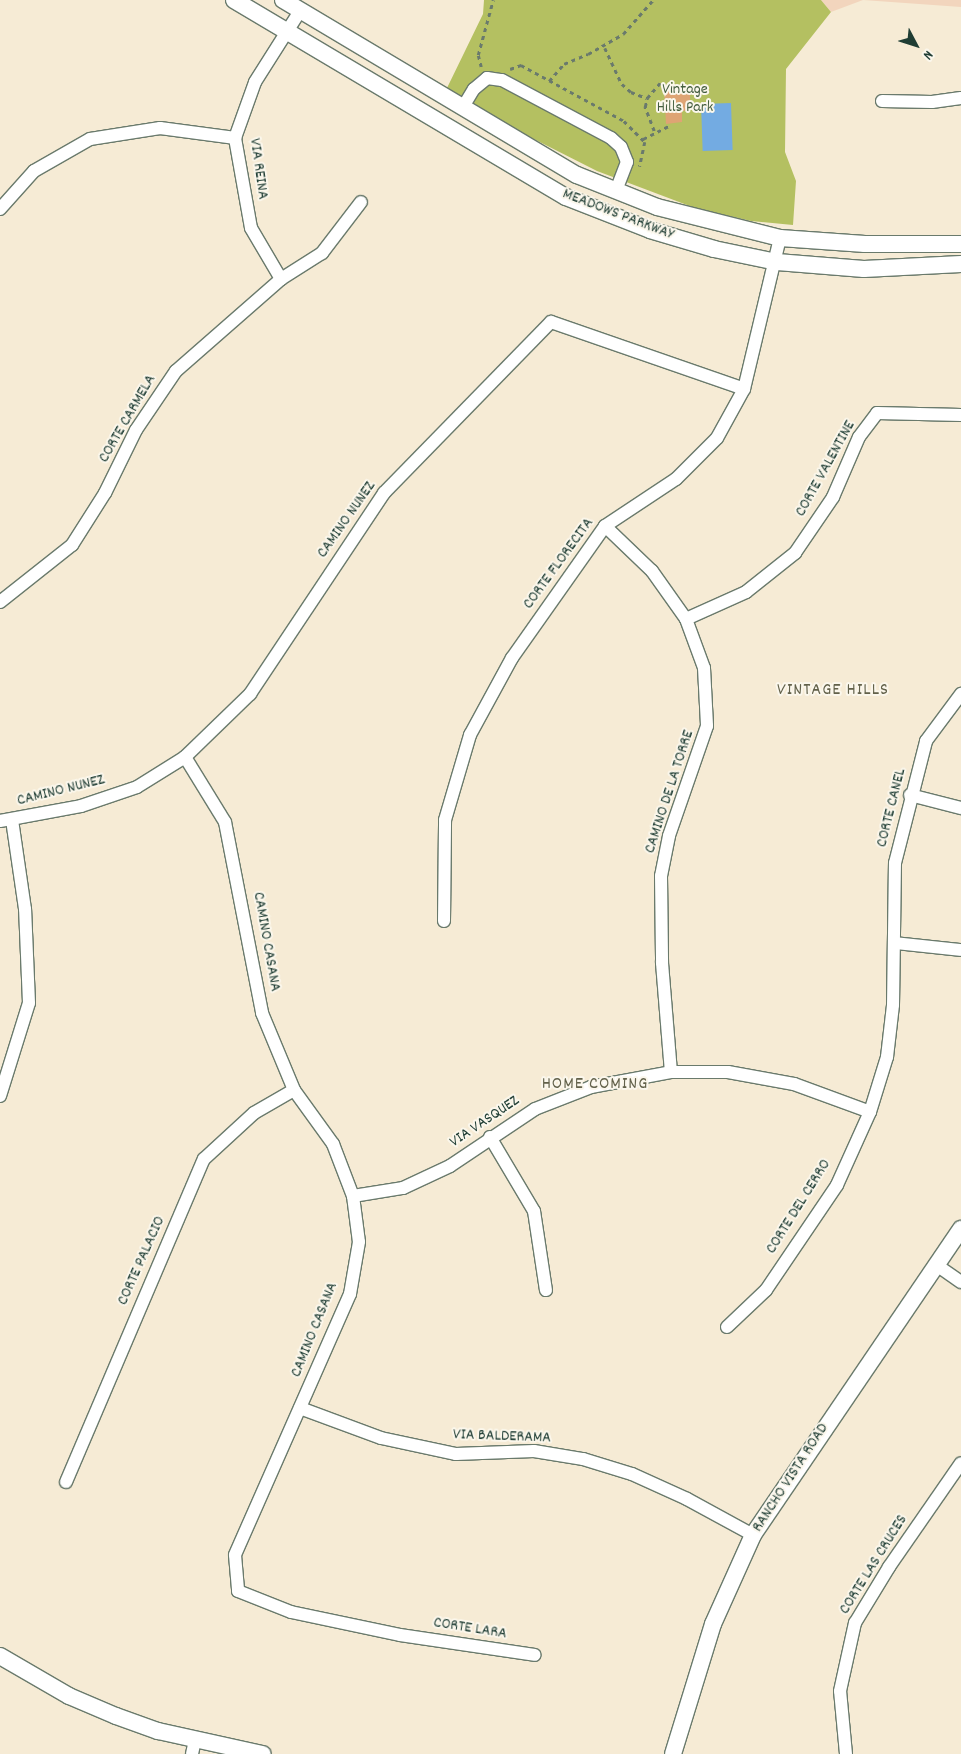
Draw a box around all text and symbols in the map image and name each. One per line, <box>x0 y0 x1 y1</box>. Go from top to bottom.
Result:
north arrow <box>891 20 941 70</box>
text: N <box>918 46 937 64</box>
park label: Vintage Hills Park <box>657 80 713 118</box>
street label: VIA REINA <box>244 137 272 201</box>
street label: MEADOWS PARKWAY <box>560 185 676 245</box>
street label: CORTE CARMELA <box>95 372 161 466</box>
street label: CORTE VALENTINE <box>792 418 860 520</box>
street label: CAMINO NUNEZ <box>313 478 381 562</box>
street label: CORTE FLORECITA <box>519 515 599 613</box>
district label: VINTAGE HILLS <box>775 680 891 702</box>
street label: CAMINO DE LA TORRE <box>641 728 699 856</box>
street label: CORTE CANEL <box>873 767 911 849</box>
street label: CAMINO NUNEZ <box>15 771 107 811</box>
street label: CAMINO CASANA <box>248 891 284 993</box>
district label: HOME COMING <box>540 1074 650 1096</box>
street label: VIA VASQUEZ <box>447 1092 523 1152</box>
street label: CORTE DEL CERRO <box>762 1156 836 1258</box>
street label: CORTE PALACIO <box>114 1213 170 1309</box>
street label: CAMINO CASANA <box>287 1280 343 1380</box>
street label: RANCHO VISTA ROAD <box>749 1420 833 1536</box>
street label: VIA BALDERAMA <box>453 1426 551 1448</box>
street label: CORTE LAS CRUCES <box>836 1512 912 1618</box>
street label: CORTE LARA <box>432 1614 508 1644</box>

